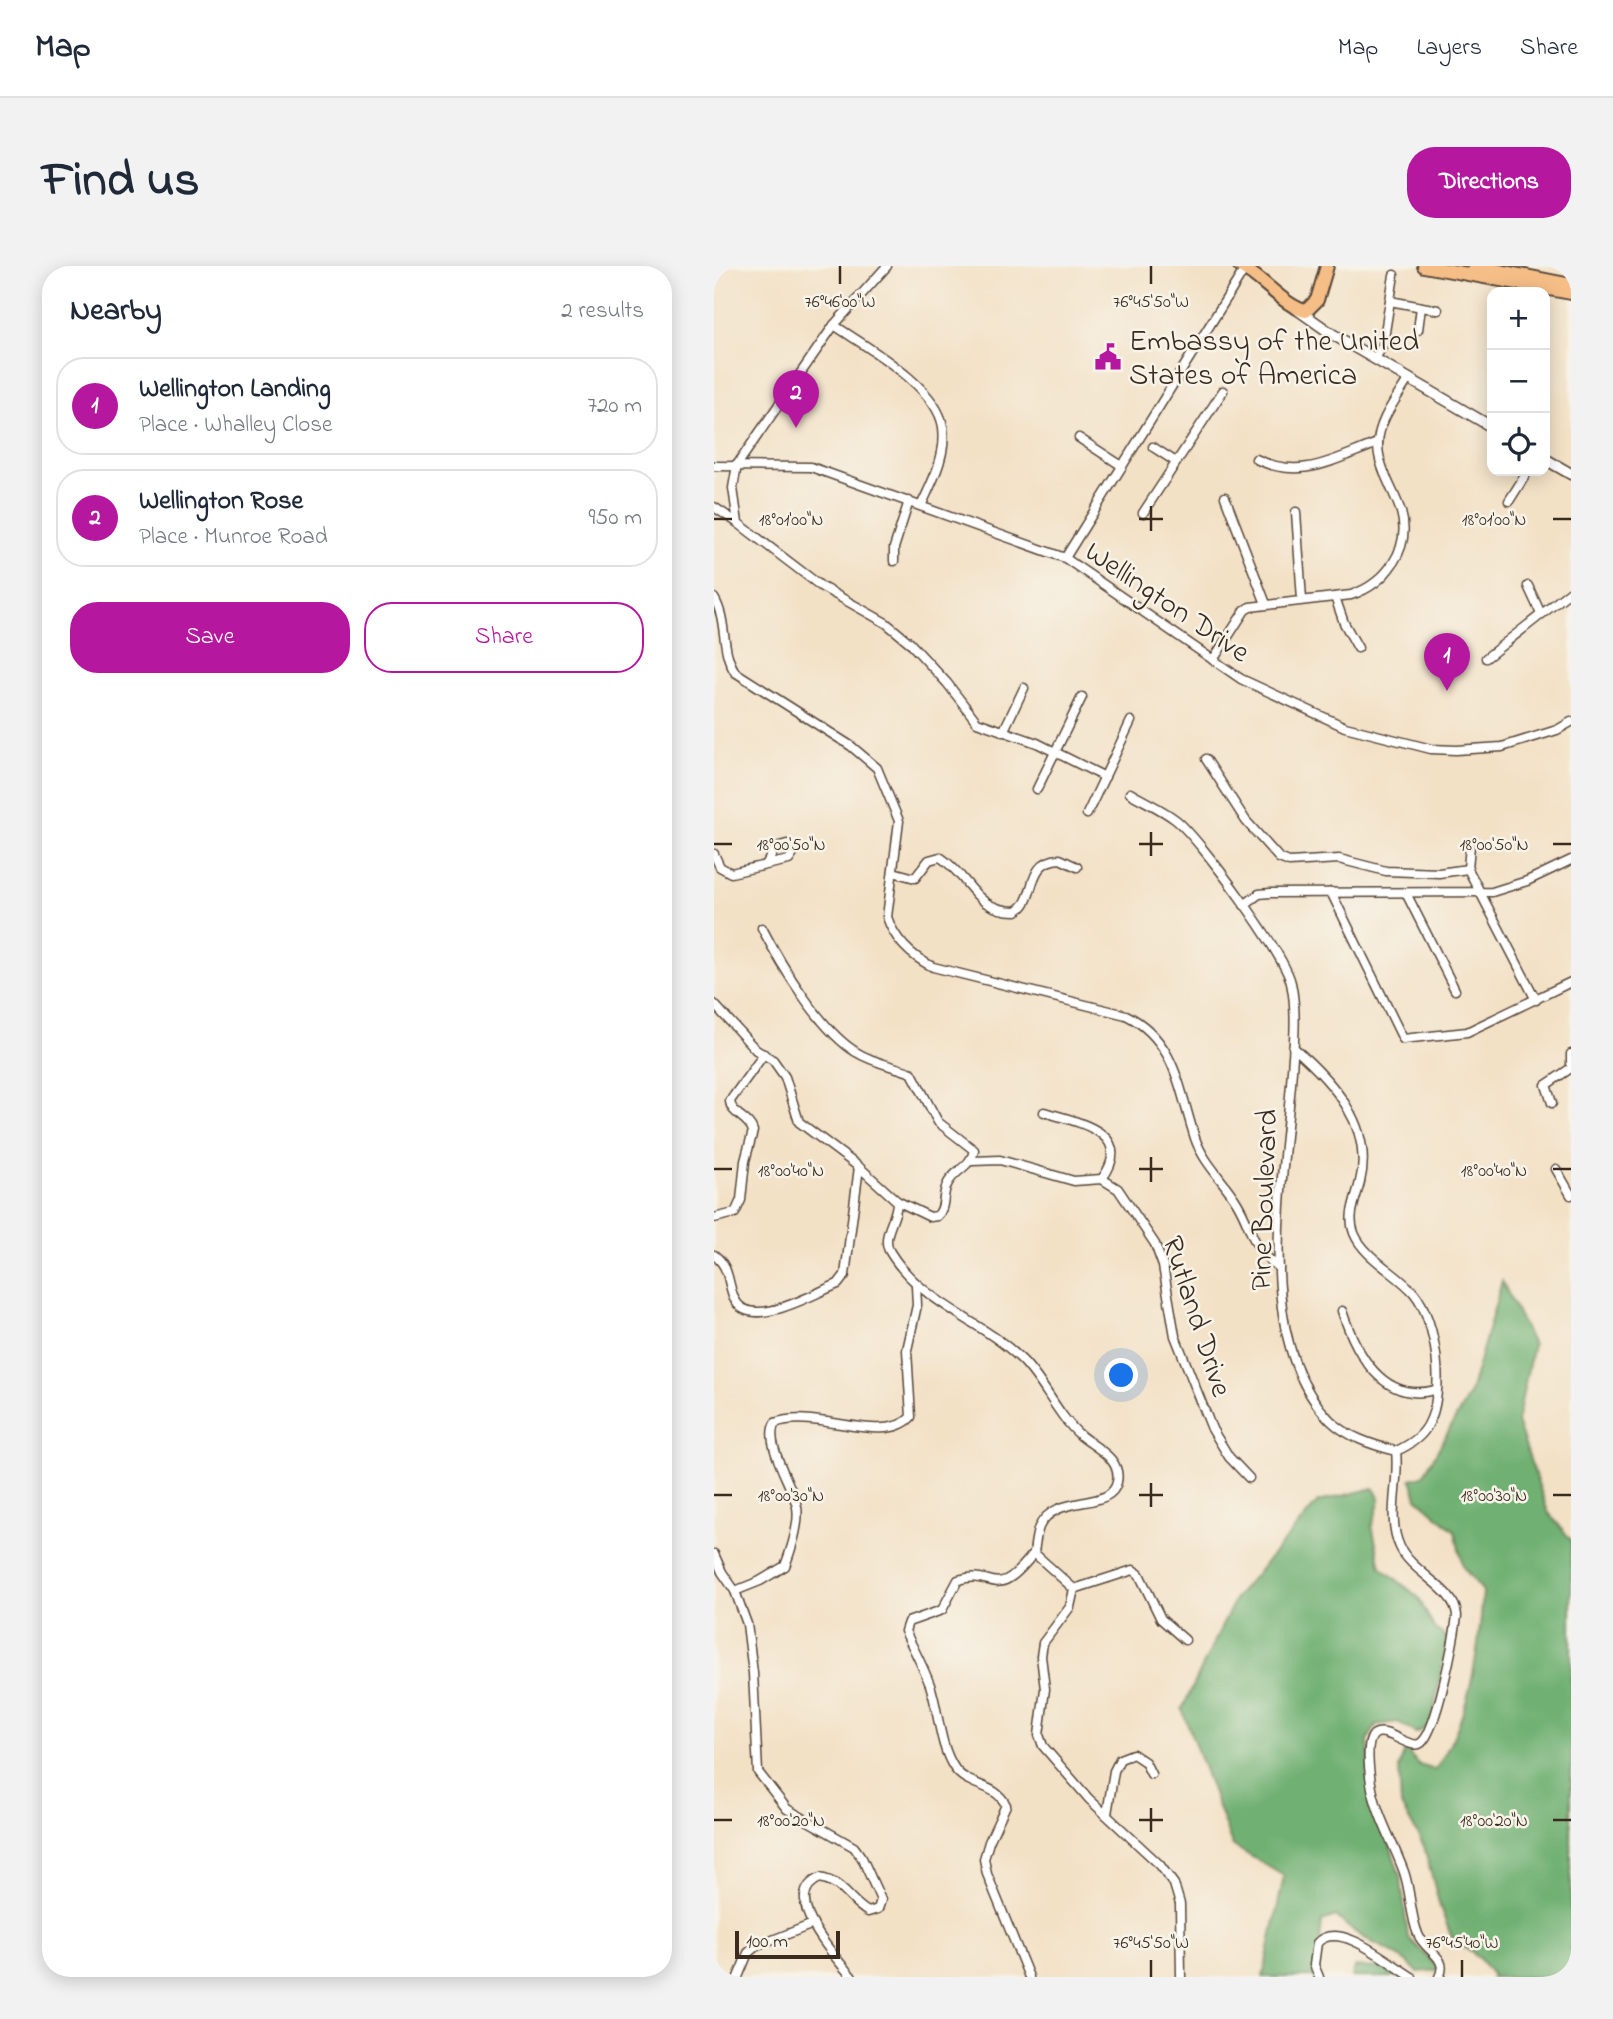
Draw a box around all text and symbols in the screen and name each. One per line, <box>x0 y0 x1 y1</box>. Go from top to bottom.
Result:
text: Map <box>35 24 91 72</box>
text: Map <box>1338 31 1378 66</box>
text: Layers <box>1416 31 1482 66</box>
text: Share <box>1520 31 1578 66</box>
text: Find us <box>42 146 199 218</box>
button: Directions <box>1407 147 1571 218</box>
map controls <box>1487 287 1550 476</box>
button: + <box>1487 287 1550 350</box>
text: Nearby <box>70 290 162 334</box>
text: 76°46'00"W <box>804 290 876 316</box>
text: 76°45'50"W <box>1113 290 1189 316</box>
text: 2 results <box>561 295 644 328</box>
place label: Embassy of the United States of America <box>1129 321 1419 399</box>
public building icon: Embassy of the United States of America <box>1093 342 1123 372</box>
button: − <box>1487 350 1550 413</box>
pin: 2 <box>773 370 819 428</box>
text: Wellington Landing <box>139 371 331 409</box>
text: 1 <box>91 390 99 423</box>
text: 720 m <box>588 390 642 423</box>
text: Place · Whalley Close <box>139 409 332 442</box>
button: locate <box>1487 413 1550 476</box>
text: Wellington Rose <box>139 483 303 521</box>
text: 2 <box>89 502 101 535</box>
text: 950 m <box>588 502 642 535</box>
text: 18°01'00"N <box>759 508 823 534</box>
text: 18°01'00"N <box>1462 508 1526 534</box>
text: Place · Munroe Road <box>139 521 328 554</box>
street label: Wellington Drive <box>1075 532 1258 675</box>
button: Save <box>70 602 350 673</box>
button: Share <box>364 602 644 673</box>
pin: 1 <box>1424 633 1470 691</box>
text: 18°00'50"N <box>756 833 826 859</box>
text: 18°00'50"N <box>1459 833 1529 859</box>
street label: Pine Boulevard <box>1241 1108 1291 1292</box>
text: 18°00'40"N <box>758 1159 824 1185</box>
text: 18°00'40"N <box>1461 1159 1527 1185</box>
street label: Rutland Drive <box>1148 1231 1242 1404</box>
your location <box>1104 1358 1138 1392</box>
text: 18°00'30"N <box>758 1484 824 1510</box>
text: 18°00'30"N <box>1461 1484 1527 1510</box>
text: 18°00'20"N <box>757 1809 825 1835</box>
text: 18°00'20"N <box>1460 1809 1528 1835</box>
scale bar <box>735 1928 840 1960</box>
text: 100 m <box>746 1929 788 1956</box>
text: 76°45'50"W <box>1113 1931 1189 1957</box>
text: 76°45'40"W <box>1425 1931 1499 1957</box>

